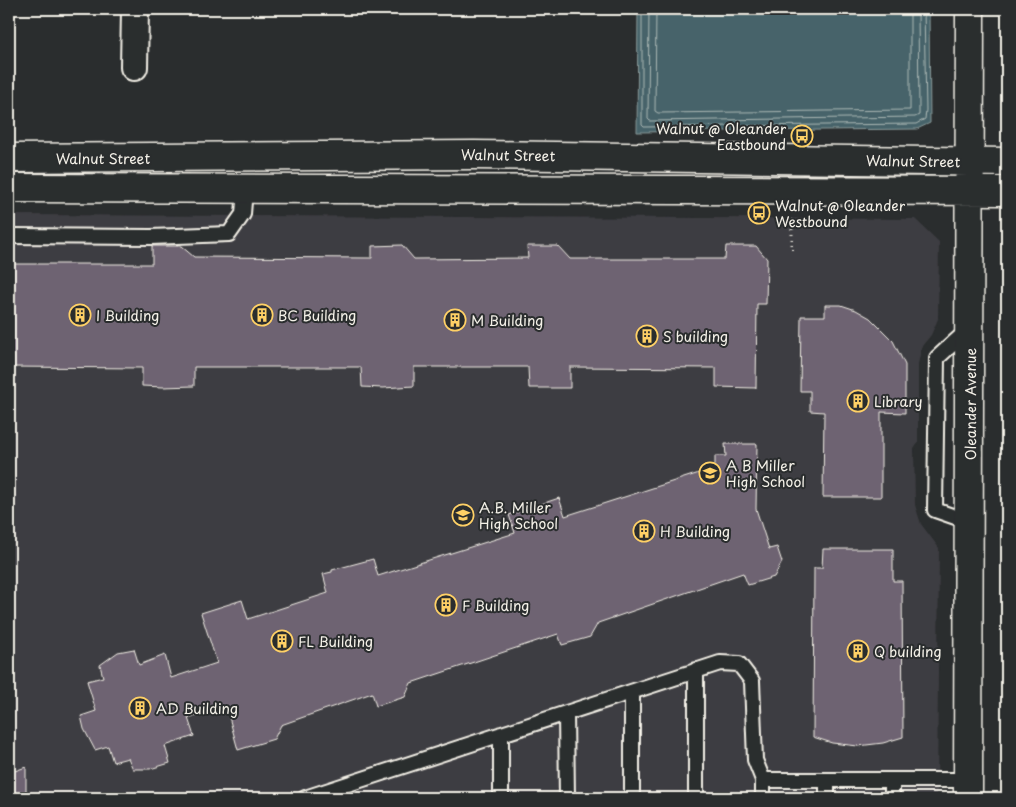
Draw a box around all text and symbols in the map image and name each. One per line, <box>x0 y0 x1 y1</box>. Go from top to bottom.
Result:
place label: Walnut @ Oleander Eastbound <box>656 118 787 155</box>
bus stop icon: Walnut @ Oleander Eastbound <box>790 124 814 148</box>
street label: Walnut Street <box>461 144 556 166</box>
street label: Walnut Street <box>56 148 150 169</box>
street label: Walnut Street <box>866 150 961 172</box>
place label: Walnut @ Oleander Westbound <box>775 195 906 232</box>
bus stop icon: Walnut @ Oleander Westbound <box>747 201 771 225</box>
building icon: I Building <box>68 303 92 327</box>
building icon: BC Building <box>250 303 274 327</box>
place label: I Building <box>96 305 159 326</box>
place label: BC Building <box>278 305 356 326</box>
building icon: M Building <box>443 308 467 332</box>
place label: M Building <box>471 310 543 331</box>
building icon: S building <box>635 324 659 348</box>
place label: S building <box>663 326 728 347</box>
street label: Oleander Avenue <box>960 347 981 460</box>
building icon: Library <box>846 389 870 413</box>
place label: Library <box>874 391 922 412</box>
place label: A B Miller High School <box>726 455 805 492</box>
school or university icon: A B Miller High School <box>698 461 722 485</box>
place label: A.B. Miller High School <box>479 497 558 534</box>
school or university icon: A.B. Miller High School <box>451 503 475 527</box>
building icon: H Building <box>632 519 656 543</box>
place label: H Building <box>660 521 730 542</box>
building icon: F Building <box>434 593 458 617</box>
place label: F Building <box>462 595 529 616</box>
building icon: FL Building <box>270 629 294 653</box>
place label: FL Building <box>298 631 373 652</box>
building icon: Q building <box>846 639 870 663</box>
place label: Q building <box>874 641 941 662</box>
building icon: AD Building <box>128 696 152 720</box>
place label: AD Building <box>156 698 238 719</box>

